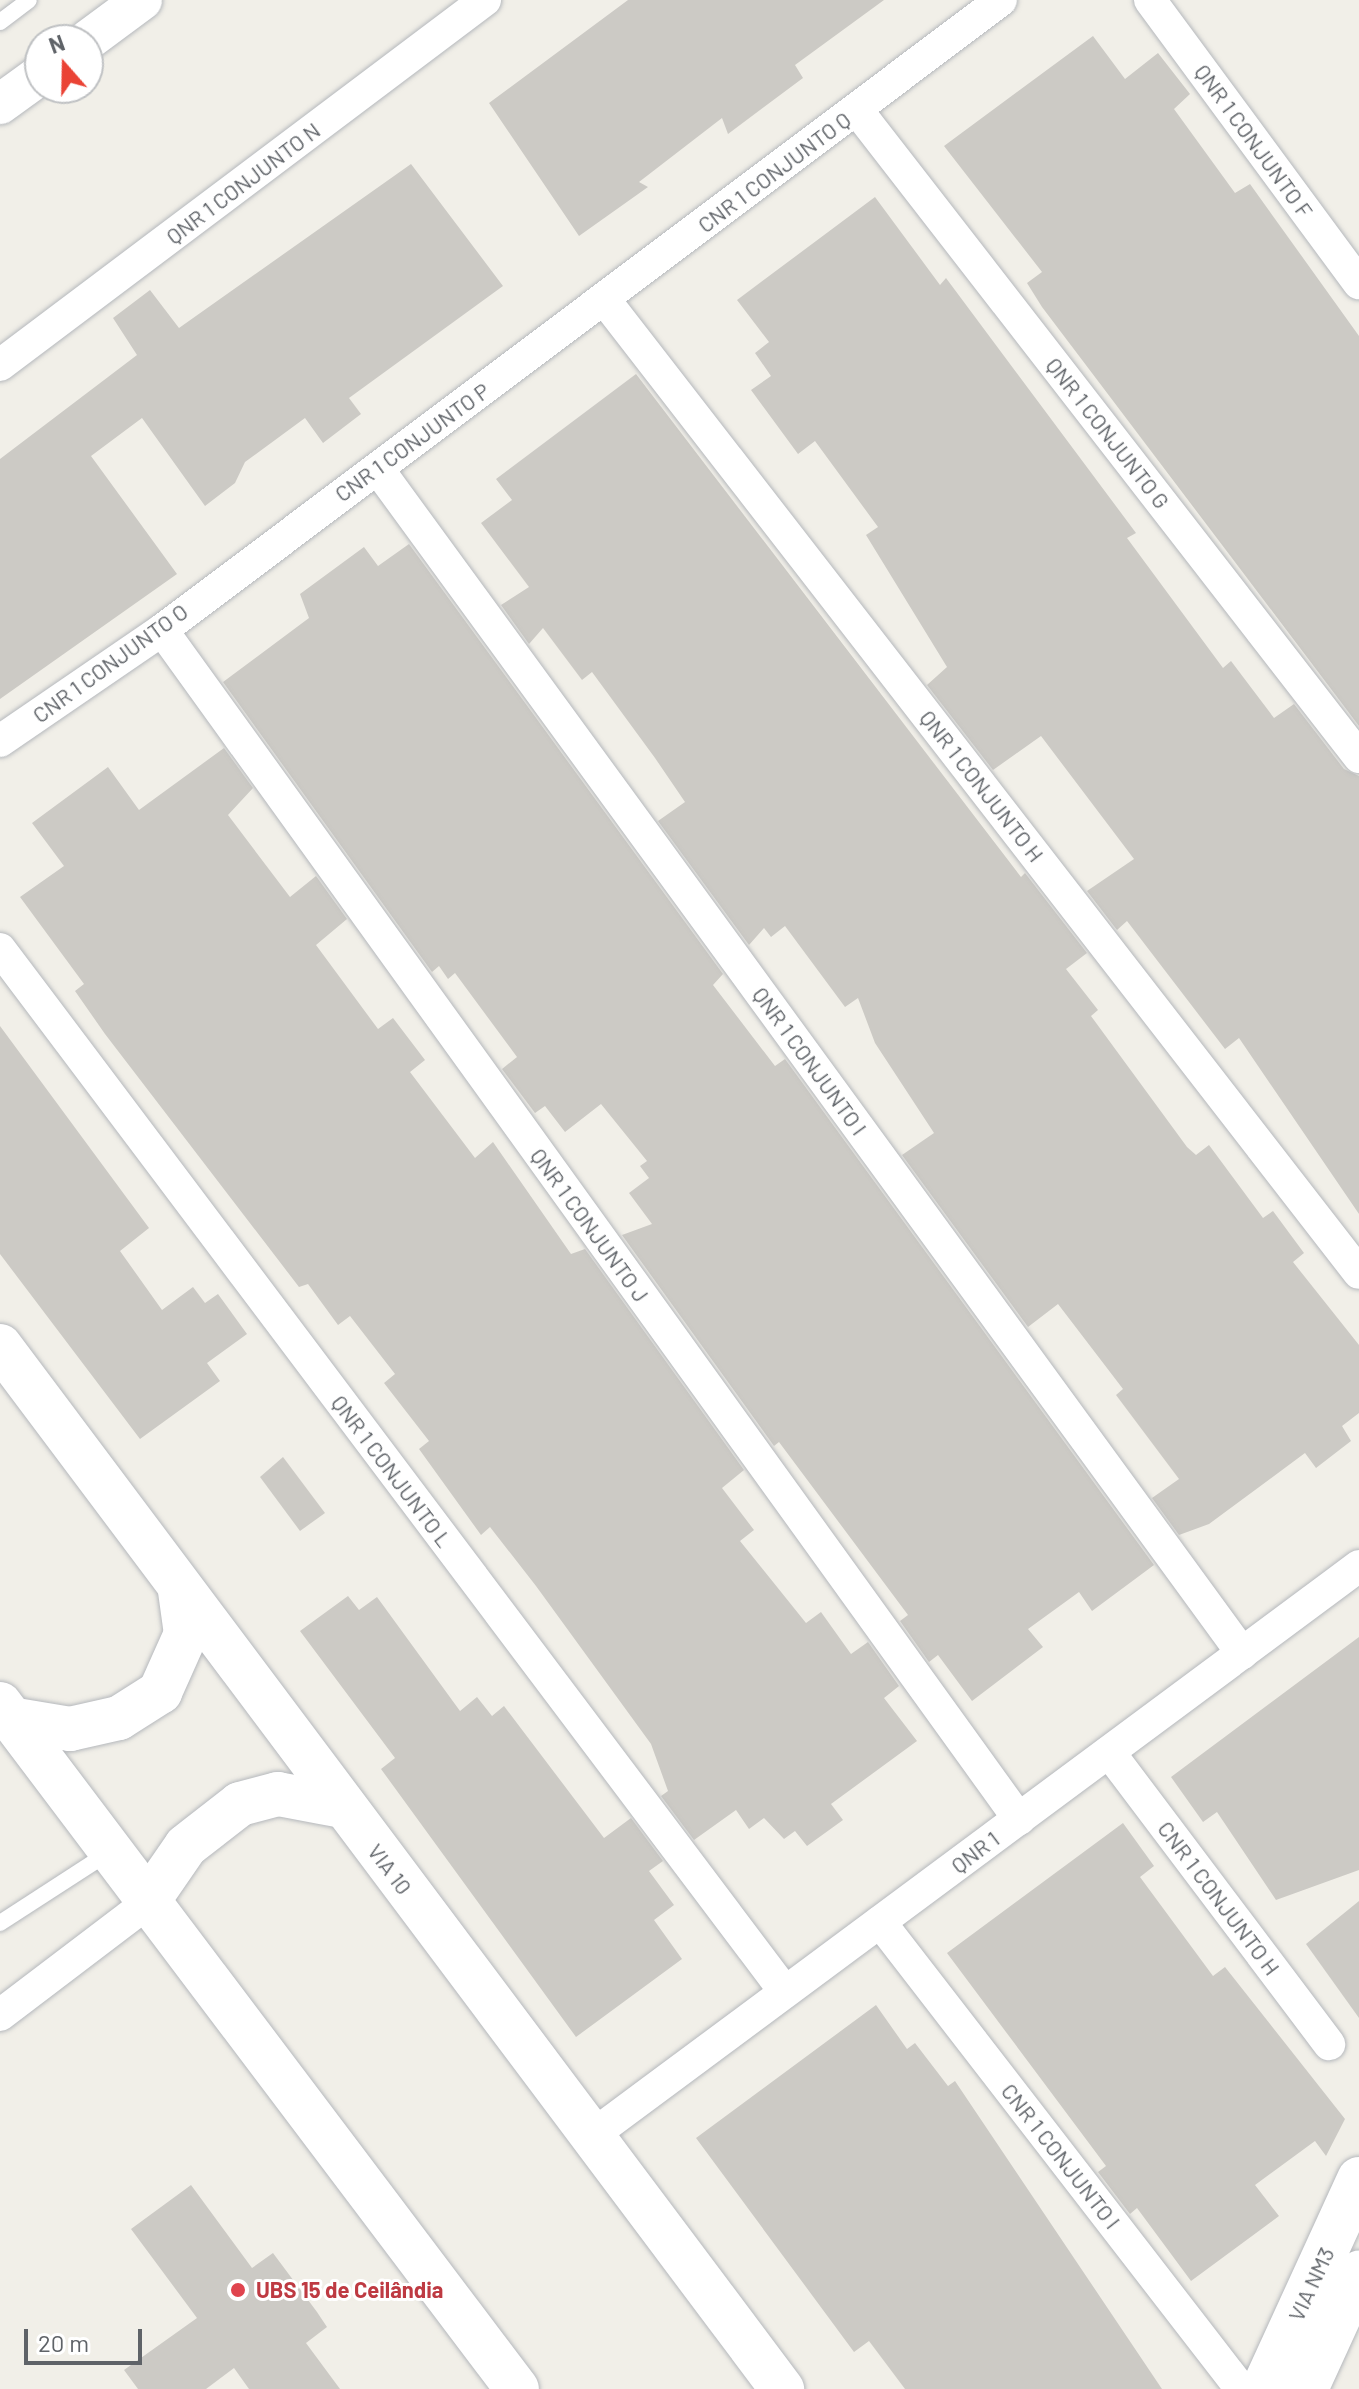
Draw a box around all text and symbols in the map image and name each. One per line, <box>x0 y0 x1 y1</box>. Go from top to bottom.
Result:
north arrow <box>24 24 104 104</box>
text: N <box>45 29 68 58</box>
street label: QNR 1 CONJUNTO F <box>1189 59 1319 223</box>
street label: CNR 1 CONJUNTO Q <box>693 106 855 238</box>
street label: QNR 1 CONJUNTO N <box>161 117 325 249</box>
street label: QNR 1 CONJUNTO G <box>1041 352 1175 514</box>
street label: CNR 1 CONJUNTO P <box>330 377 494 507</box>
street label: CNR 1 CONJUNTO O <box>27 598 193 728</box>
street label: QNR 1 CONJUNTO H <box>915 705 1049 867</box>
street label: QNR 1 CONJUNTO I <box>747 982 873 1140</box>
street label: QNR 1 CONJUNTO J <box>525 1143 655 1307</box>
street label: QNR 1 CONJUNTO L <box>326 1390 458 1552</box>
street label: CNR 1 CONJUNTO H <box>1153 1816 1285 1980</box>
street label: QNR 1 <box>946 1825 1004 1879</box>
street label: VIA 10 <box>362 1838 418 1900</box>
street label: CNR 1 CONJUNTO I <box>996 2078 1126 2234</box>
street label: VIA NM3 <box>1282 2243 1340 2325</box>
place label: UBS 15 de Ceilândia <box>256 2277 443 2303</box>
marker: UBS 15 de Ceilândia <box>227 2279 249 2301</box>
scale bar <box>28 2313 146 2363</box>
text: 20 m <box>38 2328 89 2357</box>

